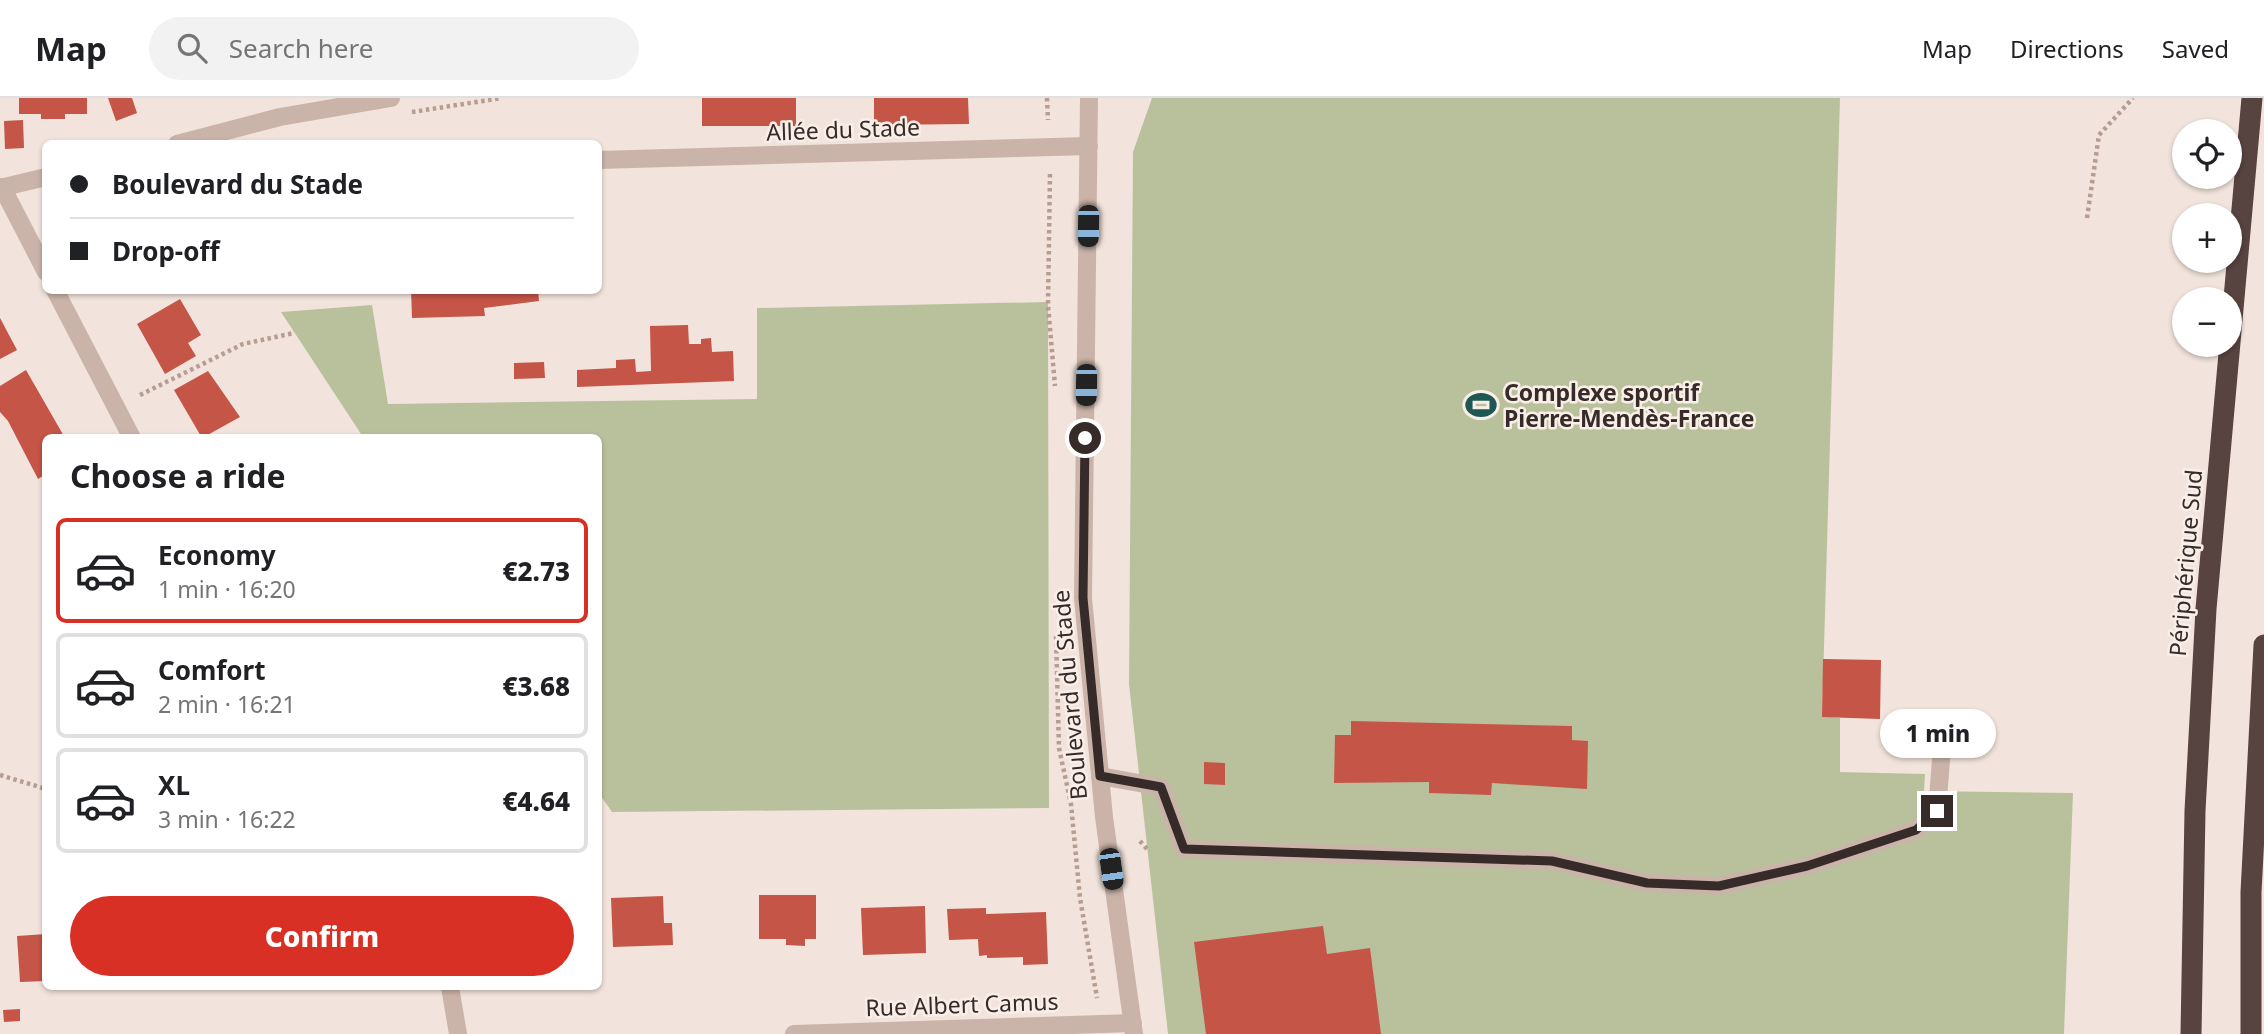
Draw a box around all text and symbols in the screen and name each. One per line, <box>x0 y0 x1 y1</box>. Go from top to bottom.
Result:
search box <box>149 17 639 80</box>
text: Map <box>35 26 107 71</box>
icon: search <box>173 29 211 67</box>
text: Search here <box>229 30 373 66</box>
text: Map <box>1922 32 1972 65</box>
text: Directions <box>2010 32 2124 65</box>
text: Saved <box>2162 32 2229 65</box>
street label: Allée du Stade <box>766 110 920 148</box>
map controls <box>2172 119 2242 357</box>
button: locate <box>2172 119 2242 189</box>
text: Boulevard du Stade <box>112 166 363 202</box>
button: + <box>2172 203 2242 273</box>
car <box>1078 205 1099 247</box>
text: Drop-off <box>112 233 219 269</box>
button: − <box>2172 287 2242 357</box>
car <box>1076 364 1097 406</box>
place label: Complexe sportif Pierre-Mendès-France <box>1504 376 1754 434</box>
sports icon: Complexe sportif Pierre-Mendès-France <box>1464 388 1498 422</box>
route start <box>1069 422 1101 454</box>
text: Choose a ride <box>70 454 286 497</box>
street label: Périphérique Sud <box>2161 468 2209 658</box>
text: Economy <box>158 537 276 573</box>
icon: car <box>74 539 137 602</box>
text: €2.73 <box>502 553 570 589</box>
text: 1 min · 16:20 <box>158 573 296 605</box>
street label: Boulevard du Stade <box>1044 589 1094 801</box>
text: Comfort <box>158 652 266 688</box>
icon: car <box>74 654 137 717</box>
text: €3.68 <box>502 668 570 704</box>
text: 2 min · 16:21 <box>158 688 296 720</box>
callout: 1 min <box>1879 710 1995 758</box>
text: 1 min <box>1906 717 1970 749</box>
text: XL <box>158 767 190 803</box>
icon: car <box>74 769 137 832</box>
text: €4.64 <box>502 783 570 819</box>
route end <box>1921 795 1953 827</box>
text: 3 min · 16:22 <box>158 803 296 835</box>
car <box>1098 847 1125 891</box>
button: Confirm <box>70 896 574 976</box>
street label: Rue Albert Camus <box>865 985 1059 1023</box>

